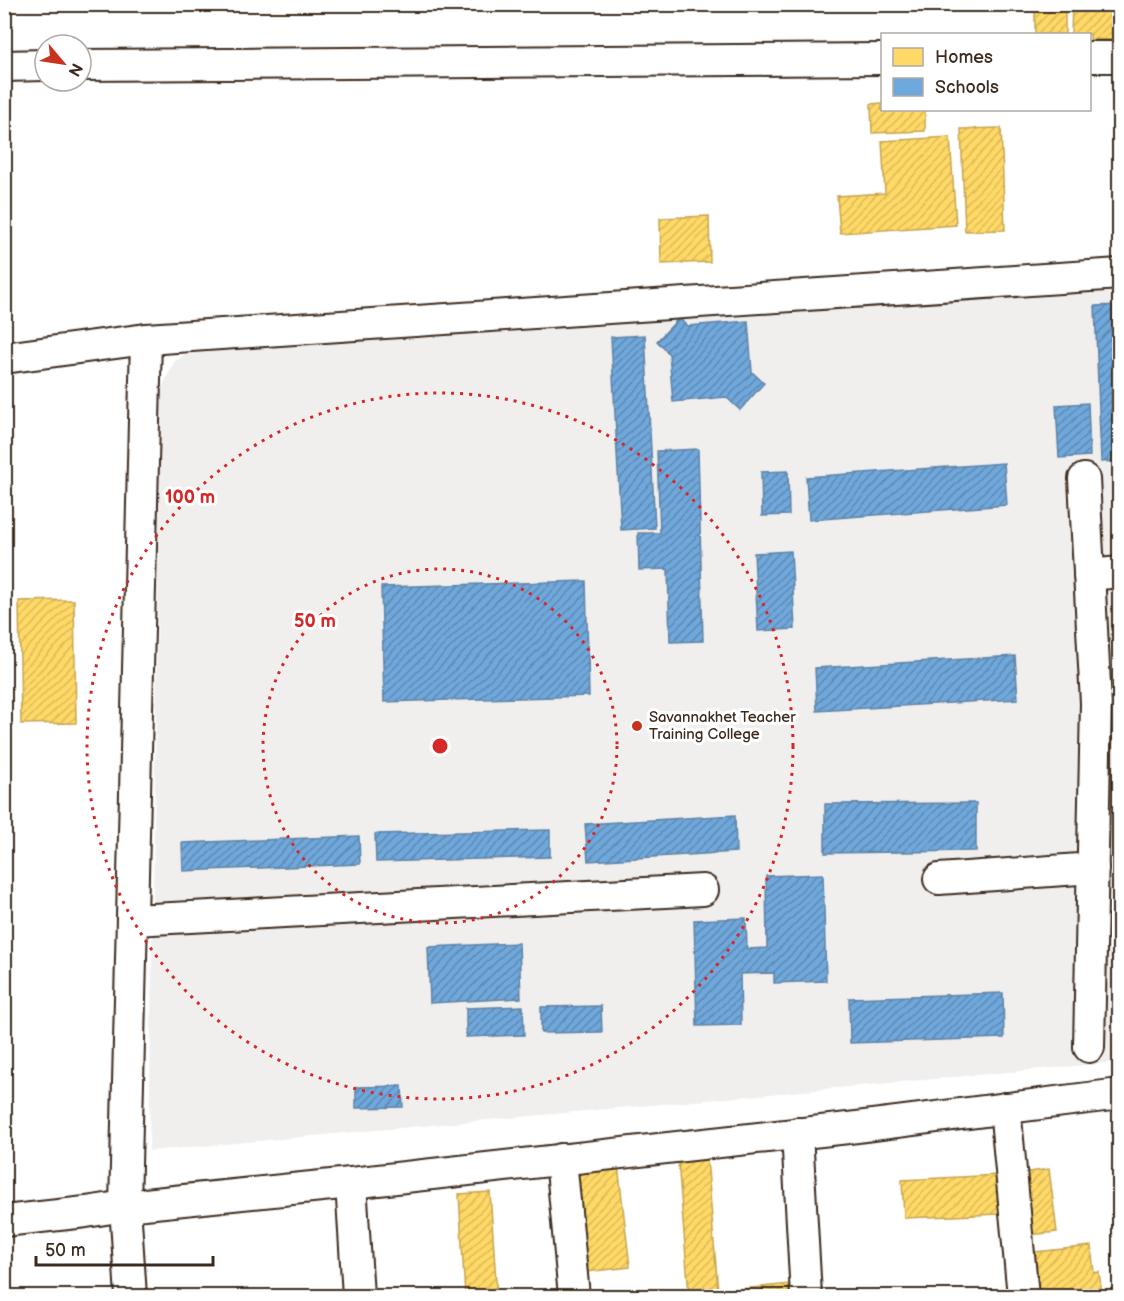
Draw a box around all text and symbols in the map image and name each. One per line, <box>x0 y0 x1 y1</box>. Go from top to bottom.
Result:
north arrow <box>33 33 93 93</box>
legend <box>881 33 1091 111</box>
text: Homes <box>935 47 993 68</box>
text: N <box>64 60 86 79</box>
text: Schools <box>935 77 999 98</box>
text: 100 m <box>165 487 215 508</box>
text: 50 m <box>294 611 336 632</box>
place label: Savannakhet Teacher Training College <box>649 708 796 744</box>
marker: Savannakhet Teacher Training College <box>630 719 644 733</box>
centre of rings <box>430 736 450 756</box>
scale bar <box>36 1229 213 1267</box>
text: 50 m <box>45 1240 86 1261</box>

